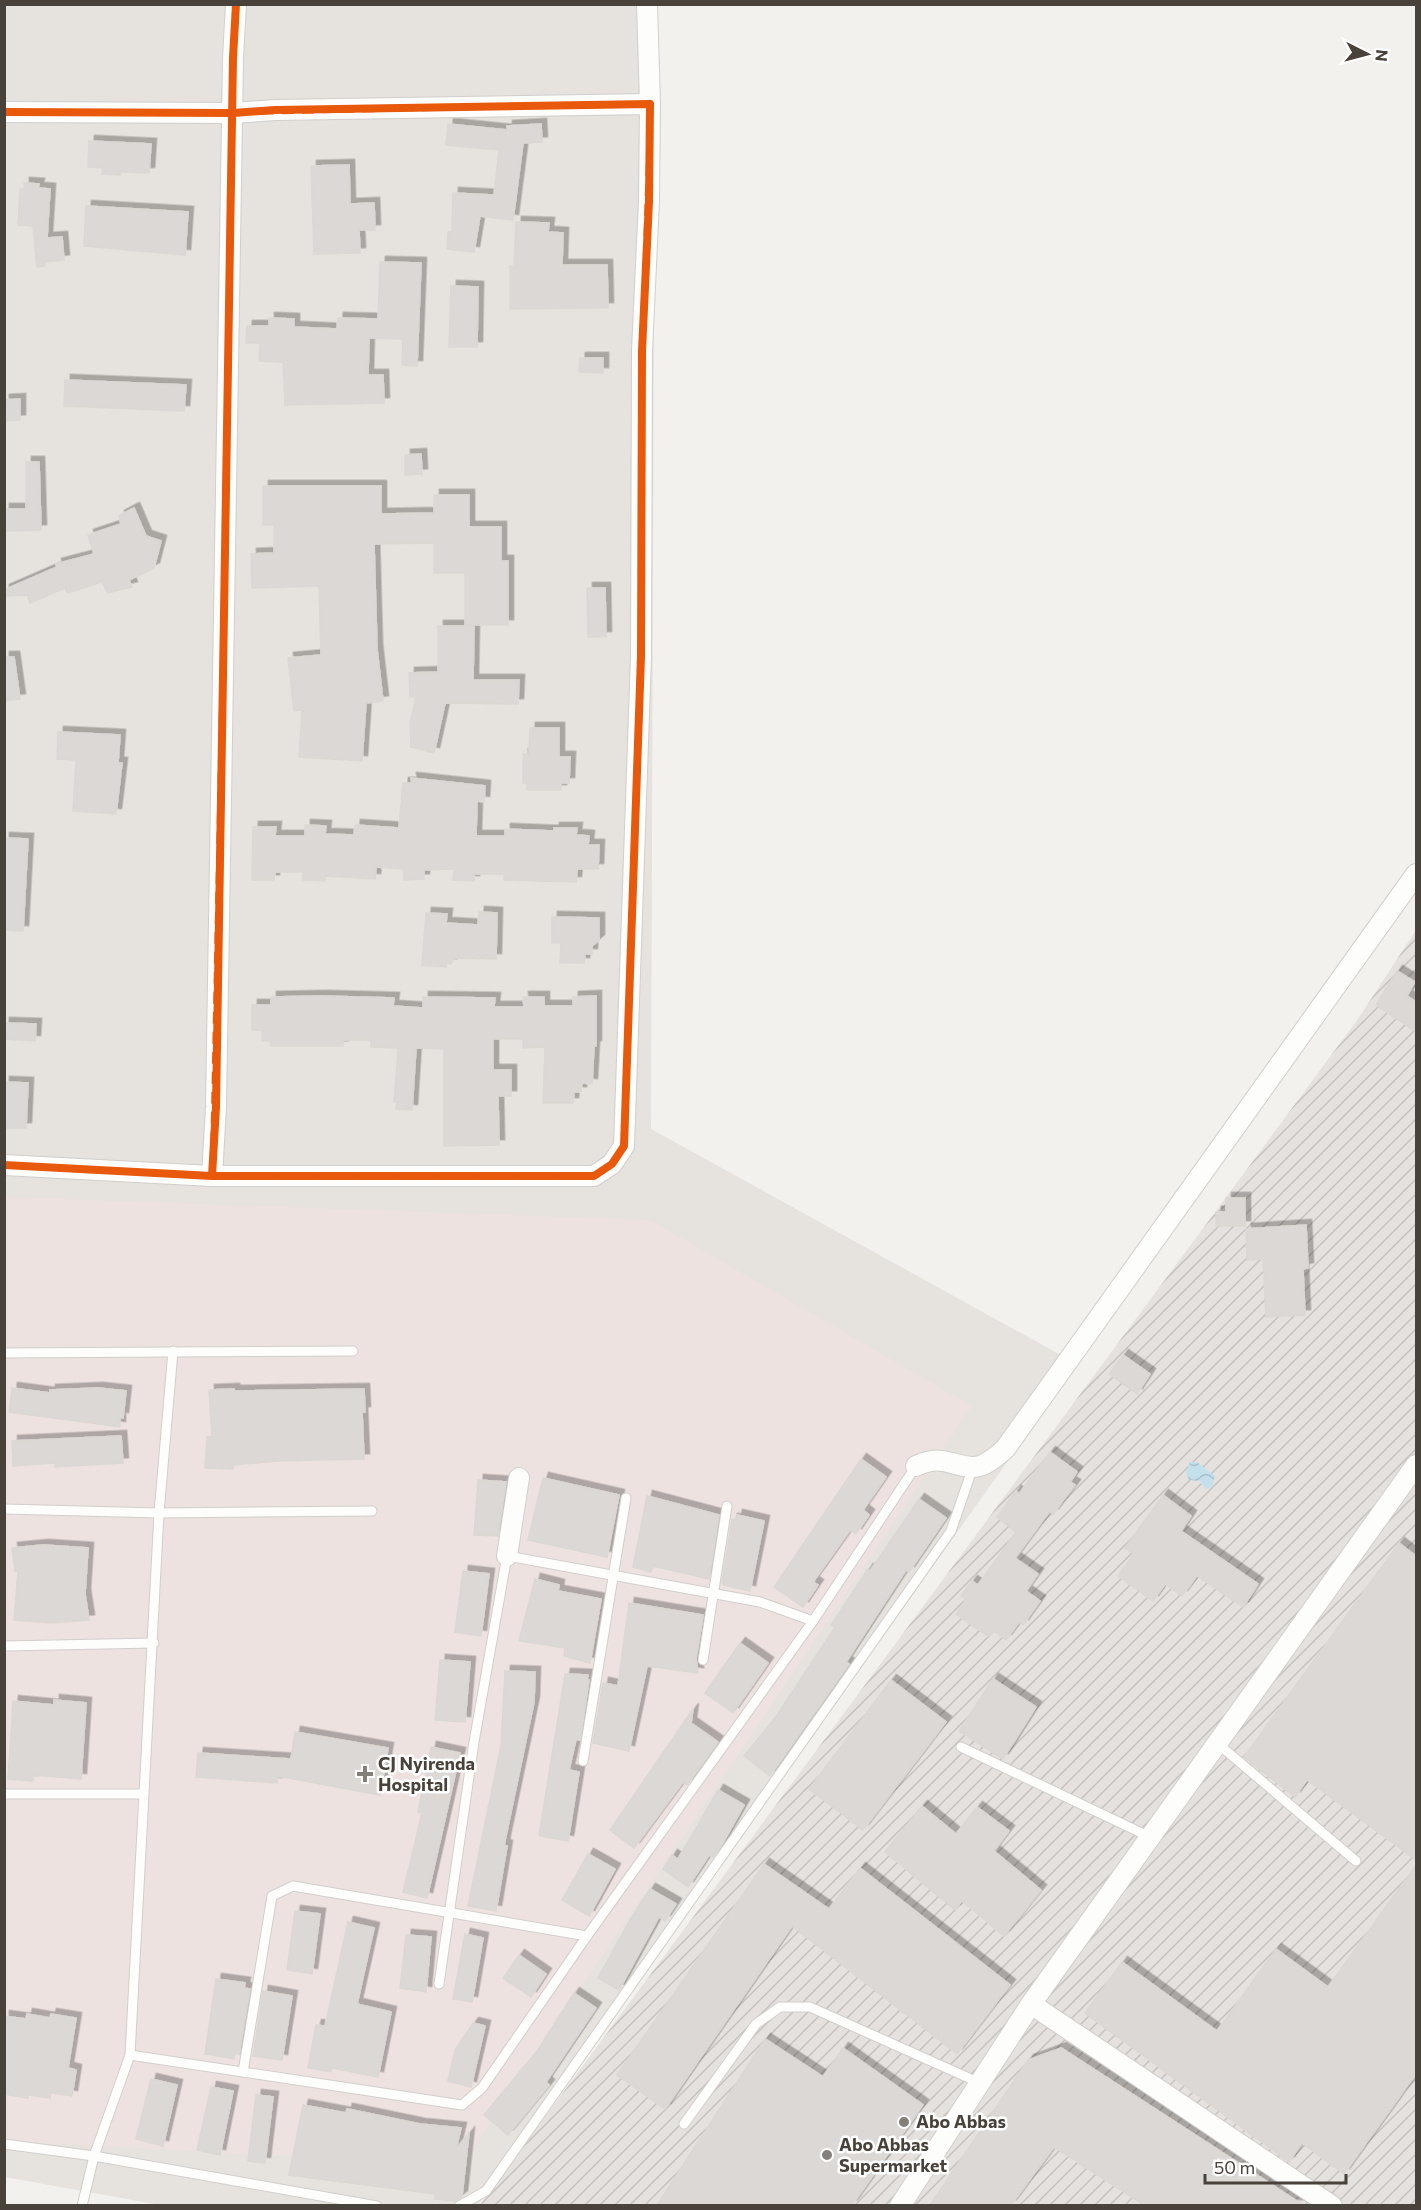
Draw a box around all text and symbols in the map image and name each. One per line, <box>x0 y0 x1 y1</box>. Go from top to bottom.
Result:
north arrow <box>1337 24 1397 84</box>
text: N <box>1372 49 1392 63</box>
place label: CJ Nyirenda Hospital <box>378 1752 475 1795</box>
marker: CJ Nyirenda Hospital <box>356 1765 374 1783</box>
place label: Abo Abbas <box>916 2110 1006 2132</box>
marker: Abo Abbas <box>897 2115 911 2129</box>
place label: Abo Abbas Supermarket <box>839 2133 948 2176</box>
scale bar <box>1205 2147 1346 2185</box>
marker: Abo Abbas Supermarket <box>820 2148 834 2162</box>
text: 50 m <box>1214 2156 1255 2178</box>

